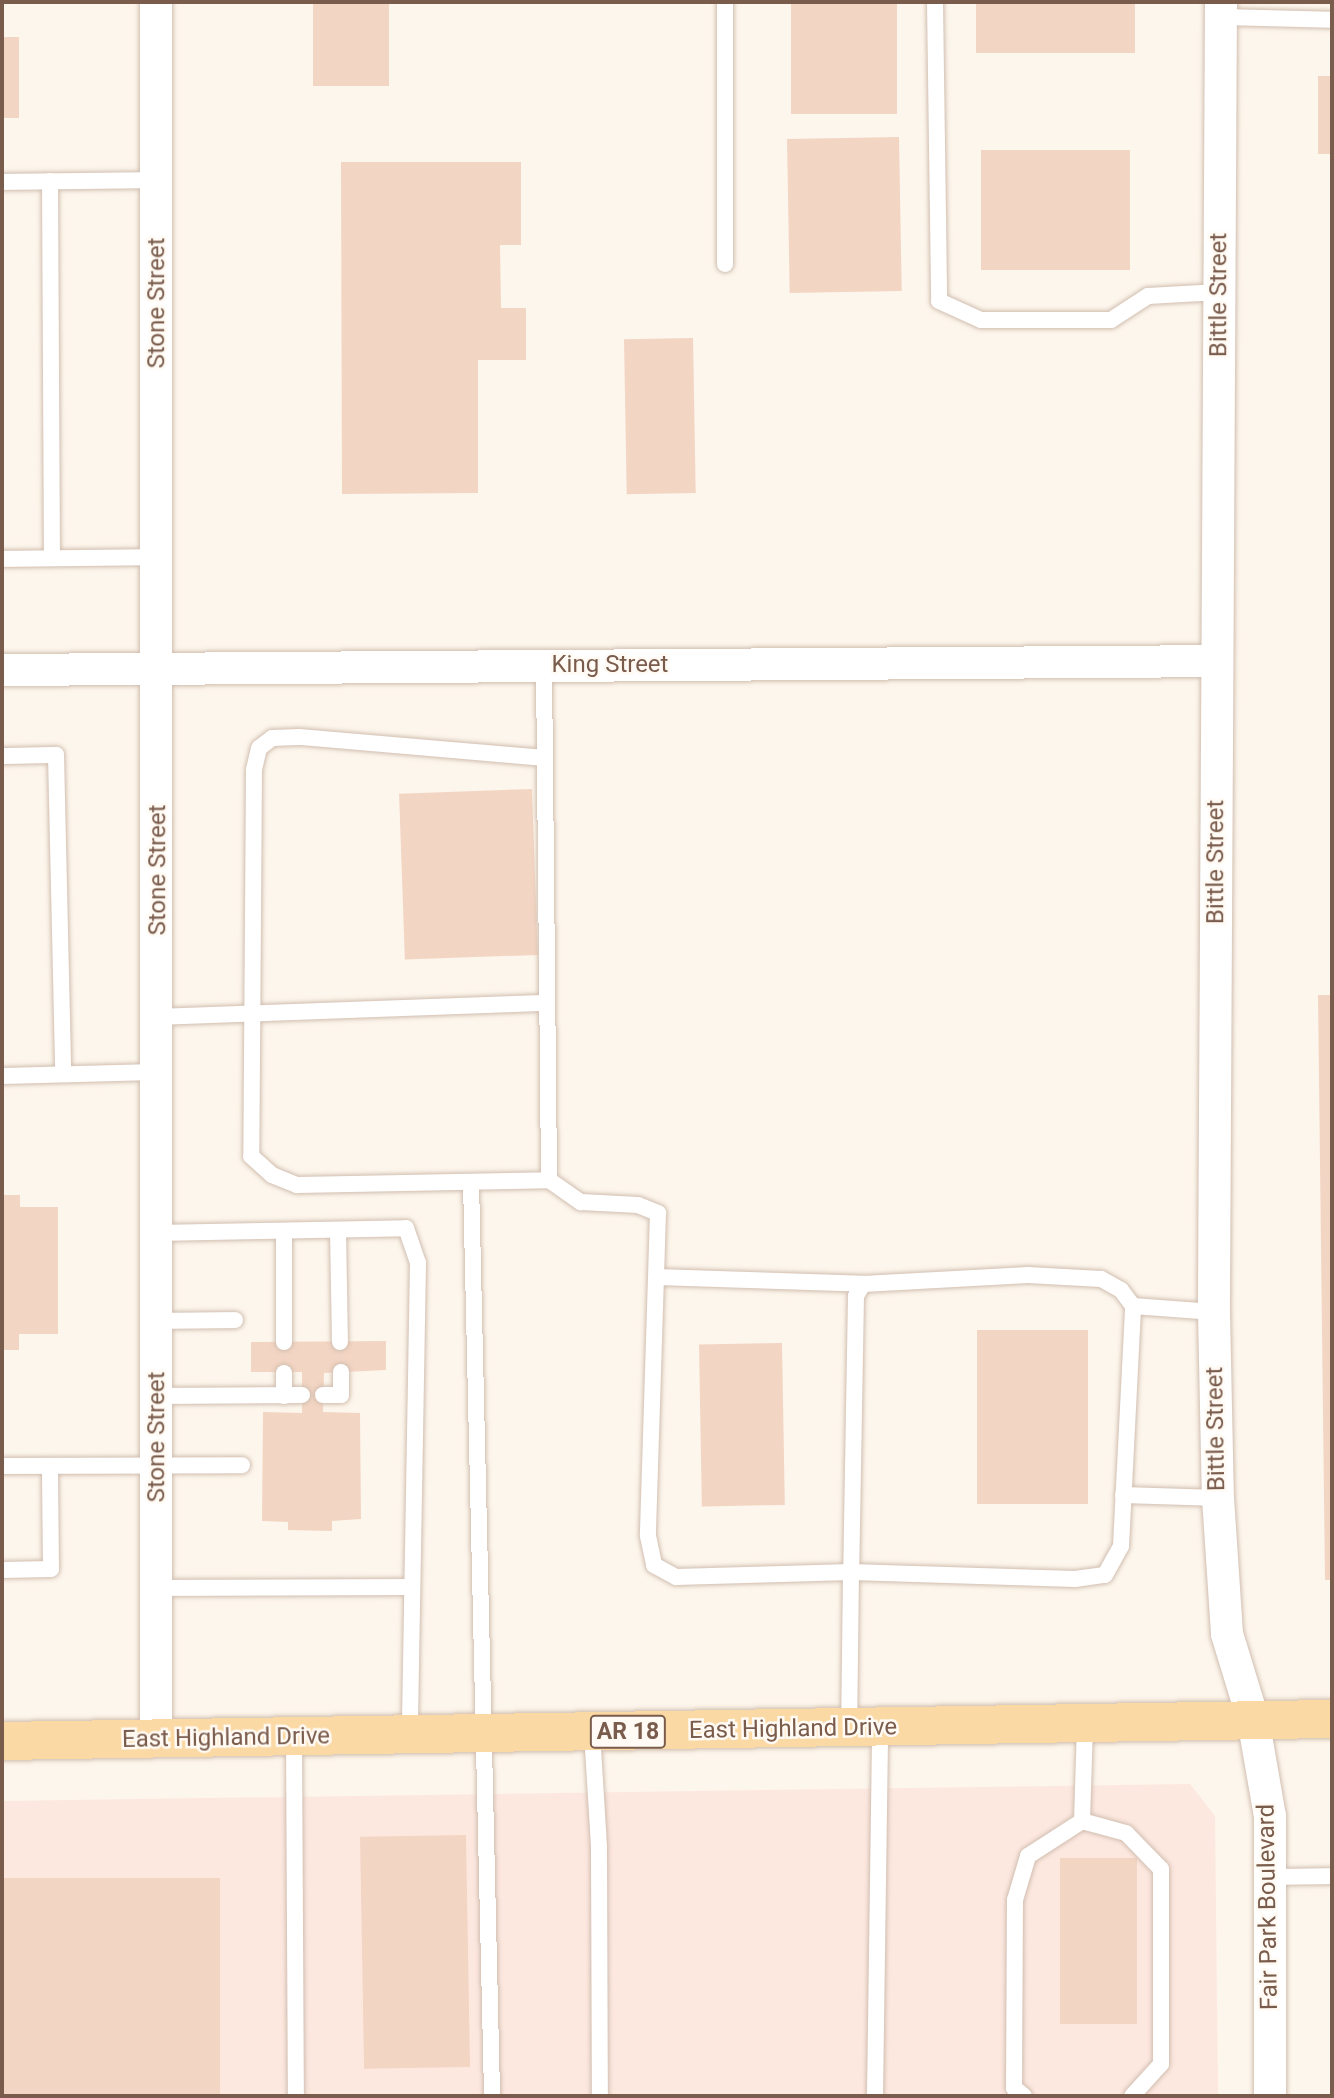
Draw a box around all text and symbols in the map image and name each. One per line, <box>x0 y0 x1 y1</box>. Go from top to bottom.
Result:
street label: Bittle Street <box>1205 233 1233 357</box>
street label: Stone Street <box>143 238 171 368</box>
street label: King Street <box>552 651 668 679</box>
street label: Bittle Street <box>1202 800 1230 924</box>
street label: Stone Street <box>144 805 172 935</box>
street label: Bittle Street <box>1201 1367 1231 1491</box>
street label: Stone Street <box>143 1372 171 1502</box>
road number: AR 18 <box>590 1712 666 1751</box>
street label: East Highland Drive <box>689 1713 897 1745</box>
street label: East Highland Drive <box>122 1722 330 1754</box>
street label: Fair Park Boulevard <box>1252 1804 1284 2010</box>

